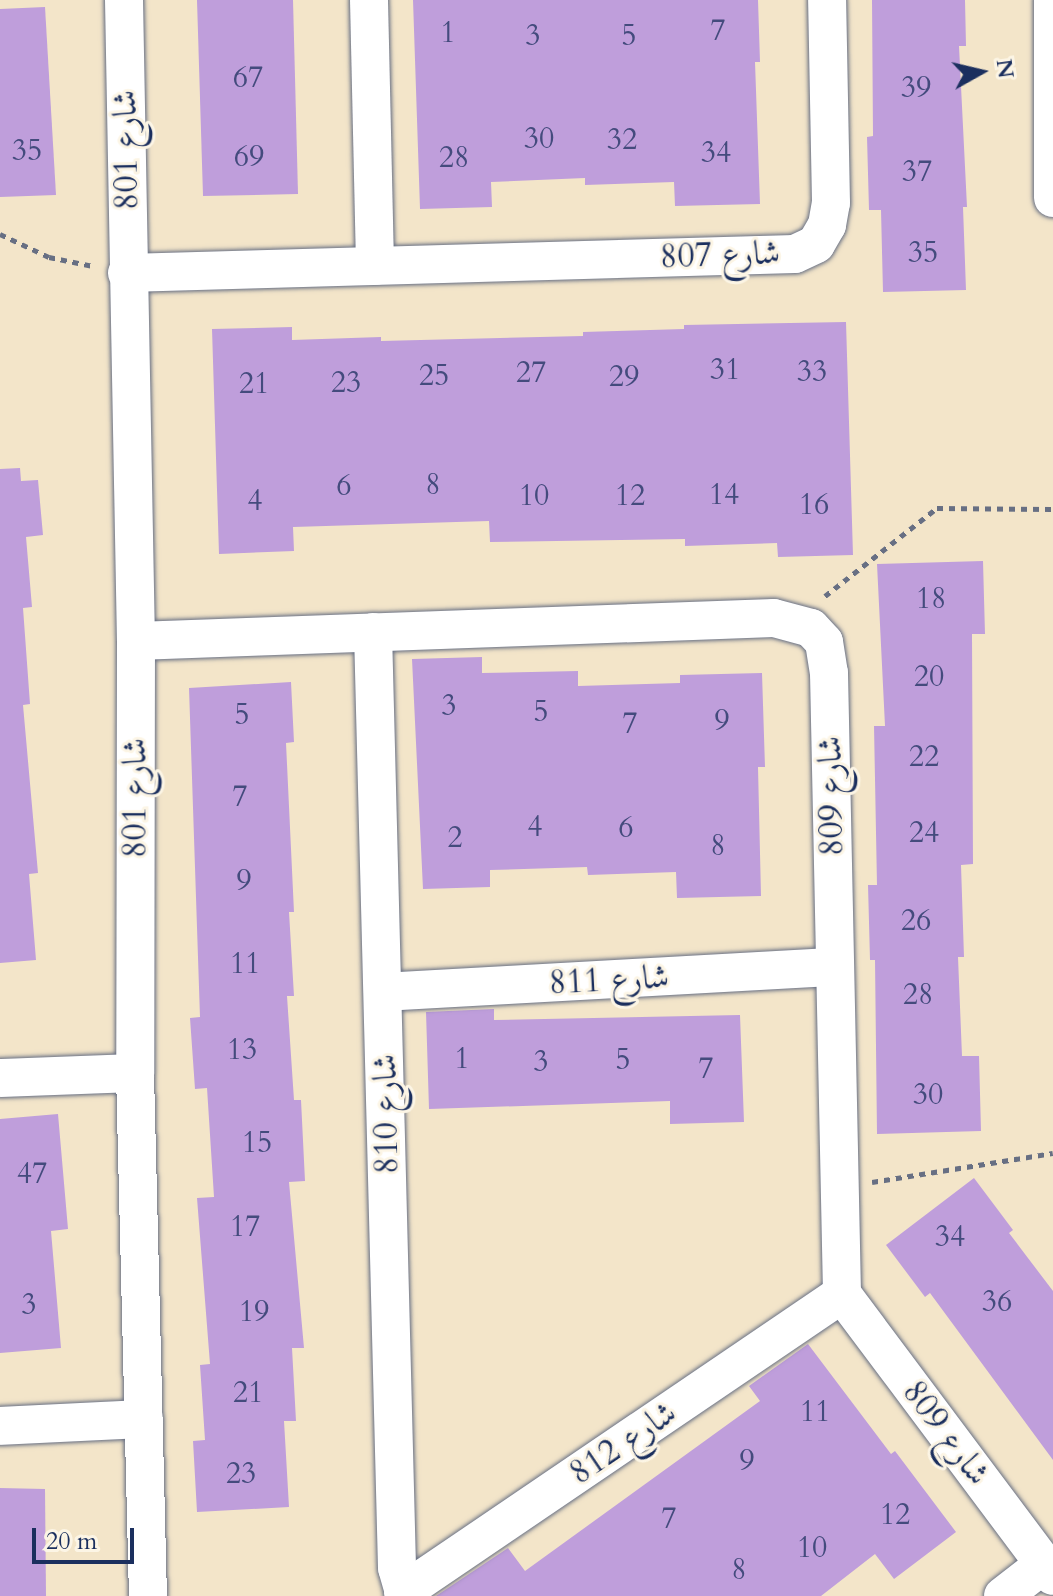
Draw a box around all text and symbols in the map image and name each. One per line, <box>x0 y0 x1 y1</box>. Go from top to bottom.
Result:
house number: 7 <box>710 13 726 49</box>
house number: 1 <box>440 15 456 51</box>
house number: 3 <box>525 18 541 54</box>
house number: 5 <box>621 18 637 54</box>
north arrow <box>941 32 1021 112</box>
text: N <box>989 57 1021 80</box>
house number: 67 <box>233 60 263 96</box>
house number: 39 <box>901 70 931 106</box>
street label: شارع 801 <box>105 89 147 211</box>
house number: 30 <box>524 121 554 157</box>
house number: 32 <box>607 122 637 158</box>
house number: 35 <box>12 133 42 169</box>
house number: 34 <box>701 135 731 171</box>
house number: 69 <box>234 139 264 175</box>
house number: 28 <box>439 140 469 176</box>
house number: 37 <box>902 154 932 190</box>
street label: شارع 807 <box>659 233 781 277</box>
house number: 35 <box>908 235 938 271</box>
house number: 31 <box>710 352 740 388</box>
house number: 33 <box>797 354 827 390</box>
house number: 27 <box>516 355 546 391</box>
house number: 25 <box>419 358 449 394</box>
house number: 29 <box>609 359 639 395</box>
house number: 23 <box>331 365 361 401</box>
house number: 21 <box>239 366 269 402</box>
house number: 8 <box>425 467 441 503</box>
house number: 6 <box>336 468 352 504</box>
house number: 14 <box>709 477 739 513</box>
house number: 10 <box>519 478 549 514</box>
house number: 12 <box>615 478 645 514</box>
house number: 4 <box>247 483 263 519</box>
house number: 16 <box>799 487 829 523</box>
house number: 18 <box>916 581 946 617</box>
house number: 20 <box>914 659 944 695</box>
house number: 3 <box>441 688 457 724</box>
house number: 5 <box>533 694 549 730</box>
house number: 5 <box>234 697 250 733</box>
house number: 9 <box>714 703 730 739</box>
house number: 7 <box>622 706 638 742</box>
street label: شارع 809 <box>810 735 852 857</box>
street label: شارع 801 <box>115 738 155 858</box>
house number: 22 <box>909 739 939 775</box>
house number: 7 <box>232 779 248 815</box>
house number: 4 <box>527 809 543 845</box>
house number: 6 <box>618 810 634 846</box>
house number: 24 <box>909 815 939 851</box>
house number: 2 <box>447 820 463 856</box>
house number: 8 <box>710 828 726 864</box>
house number: 9 <box>236 863 252 899</box>
house number: 26 <box>901 903 931 939</box>
house number: 11 <box>230 946 260 982</box>
street label: شارع 811 <box>548 956 670 1004</box>
house number: 28 <box>903 977 933 1013</box>
house number: 13 <box>227 1032 257 1068</box>
house number: 1 <box>454 1041 470 1077</box>
house number: 5 <box>615 1042 631 1078</box>
house number: 3 <box>533 1044 549 1080</box>
house number: 7 <box>698 1051 714 1087</box>
street label: شارع 810 <box>365 1053 407 1175</box>
house number: 30 <box>913 1077 943 1113</box>
house number: 15 <box>242 1125 272 1161</box>
house number: 47 <box>17 1156 47 1192</box>
house number: 17 <box>230 1209 260 1245</box>
house number: 34 <box>935 1219 965 1255</box>
house number: 36 <box>982 1284 1012 1320</box>
house number: 3 <box>21 1287 37 1323</box>
house number: 19 <box>239 1294 269 1330</box>
street label: شارع 809 <box>893 1373 999 1493</box>
house number: 21 <box>233 1375 263 1411</box>
street label: شارع 812 <box>562 1392 684 1494</box>
house number: 11 <box>800 1394 830 1430</box>
house number: 9 <box>739 1443 755 1479</box>
house number: 23 <box>226 1456 256 1492</box>
house number: 12 <box>880 1497 910 1533</box>
house number: 7 <box>661 1501 677 1537</box>
scale bar <box>36 1512 138 1562</box>
text: 20 m <box>46 1525 97 1558</box>
house number: 10 <box>797 1530 827 1566</box>
house number: 8 <box>731 1552 747 1588</box>

